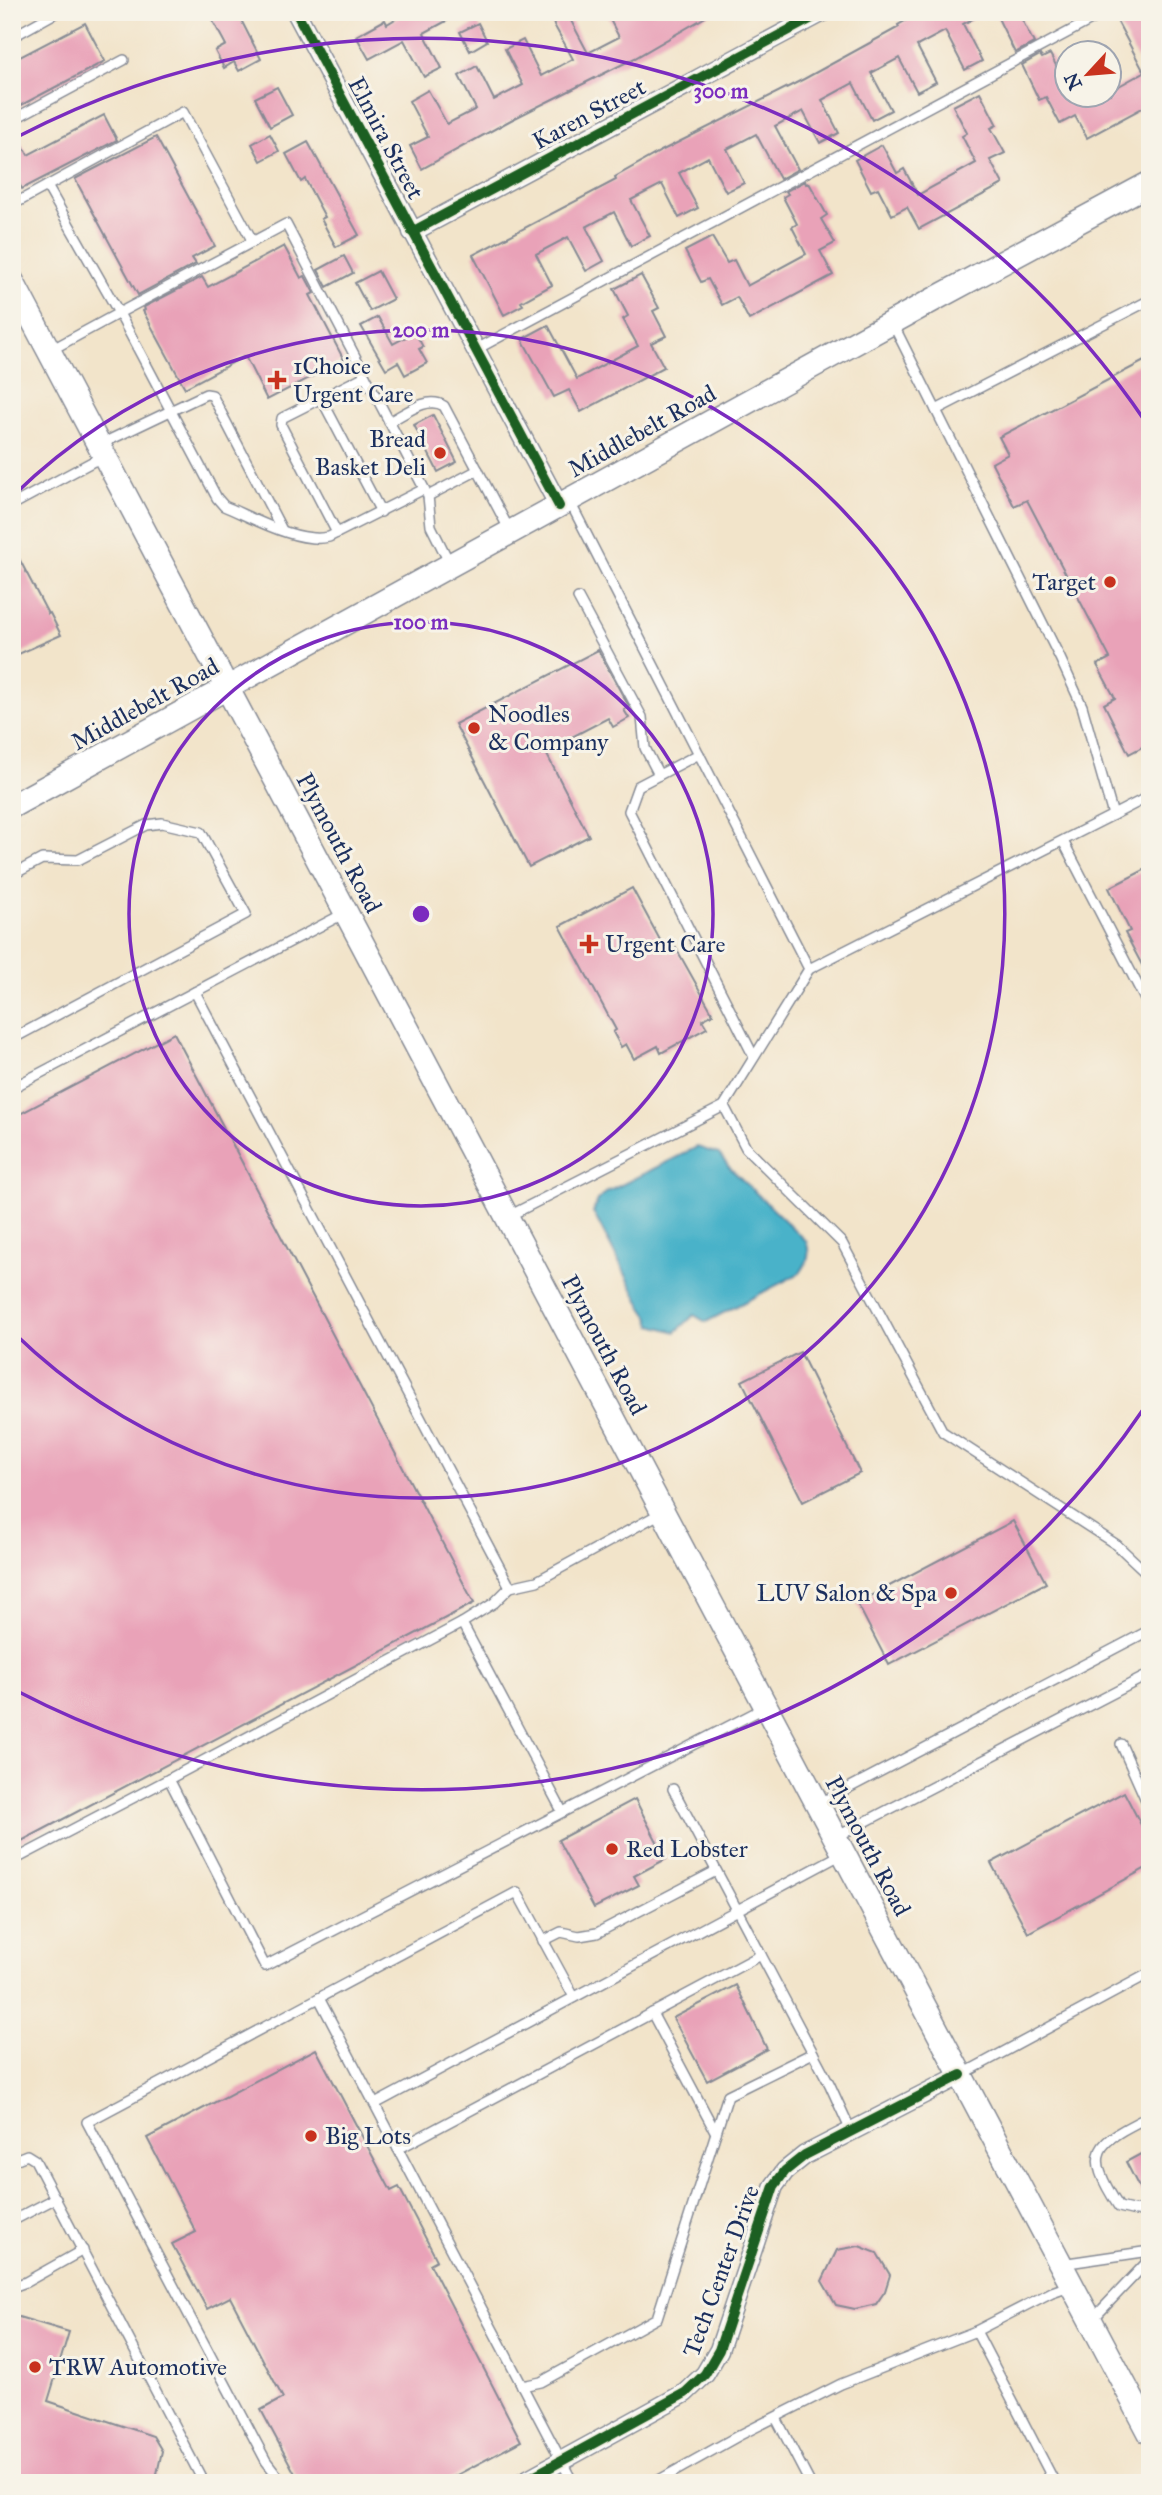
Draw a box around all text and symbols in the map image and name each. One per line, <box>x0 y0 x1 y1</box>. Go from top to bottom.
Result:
north arrow <box>1054 38 1124 108</box>
text: N <box>1059 69 1087 94</box>
street label: Karen Street <box>527 71 651 156</box>
street label: Elmira Street <box>341 72 431 205</box>
text: 300 m <box>693 78 749 104</box>
text: 200 m <box>393 317 450 343</box>
place label: 1Choice Urgent Care <box>293 351 413 409</box>
marker: 1Choice Urgent Care <box>267 370 287 390</box>
street label: Middlebelt Road <box>563 378 721 484</box>
place label: Bread Basket Deli <box>315 424 426 482</box>
marker: Bread Basket Deli <box>432 445 448 461</box>
place label: Target <box>1032 567 1096 597</box>
marker: Target <box>1102 574 1118 590</box>
text: 100 m <box>394 609 449 635</box>
street label: Middlebelt Road <box>66 651 224 757</box>
place label: Noodles & Company <box>488 699 609 757</box>
marker: Noodles & Company <box>466 720 482 736</box>
street label: Plymouth Road <box>290 768 388 918</box>
centre of rings <box>409 902 433 926</box>
place label: Urgent Care <box>605 929 725 959</box>
marker: Urgent Care <box>579 934 599 954</box>
street label: Plymouth Road <box>555 1270 653 1420</box>
place label: LUV Salon & Spa <box>757 1578 938 1608</box>
marker: LUV Salon & Spa <box>943 1585 959 1601</box>
street label: Plymouth Road <box>819 1771 917 1921</box>
place label: Red Lobster <box>626 1834 748 1864</box>
marker: Red Lobster <box>604 1841 620 1857</box>
place label: Big Lots <box>325 2121 411 2151</box>
marker: Big Lots <box>303 2128 319 2144</box>
street label: Tech Center Drive <box>676 2181 766 2361</box>
place label: TRW Automotive <box>49 2352 227 2382</box>
marker: TRW Automotive <box>27 2359 43 2375</box>

